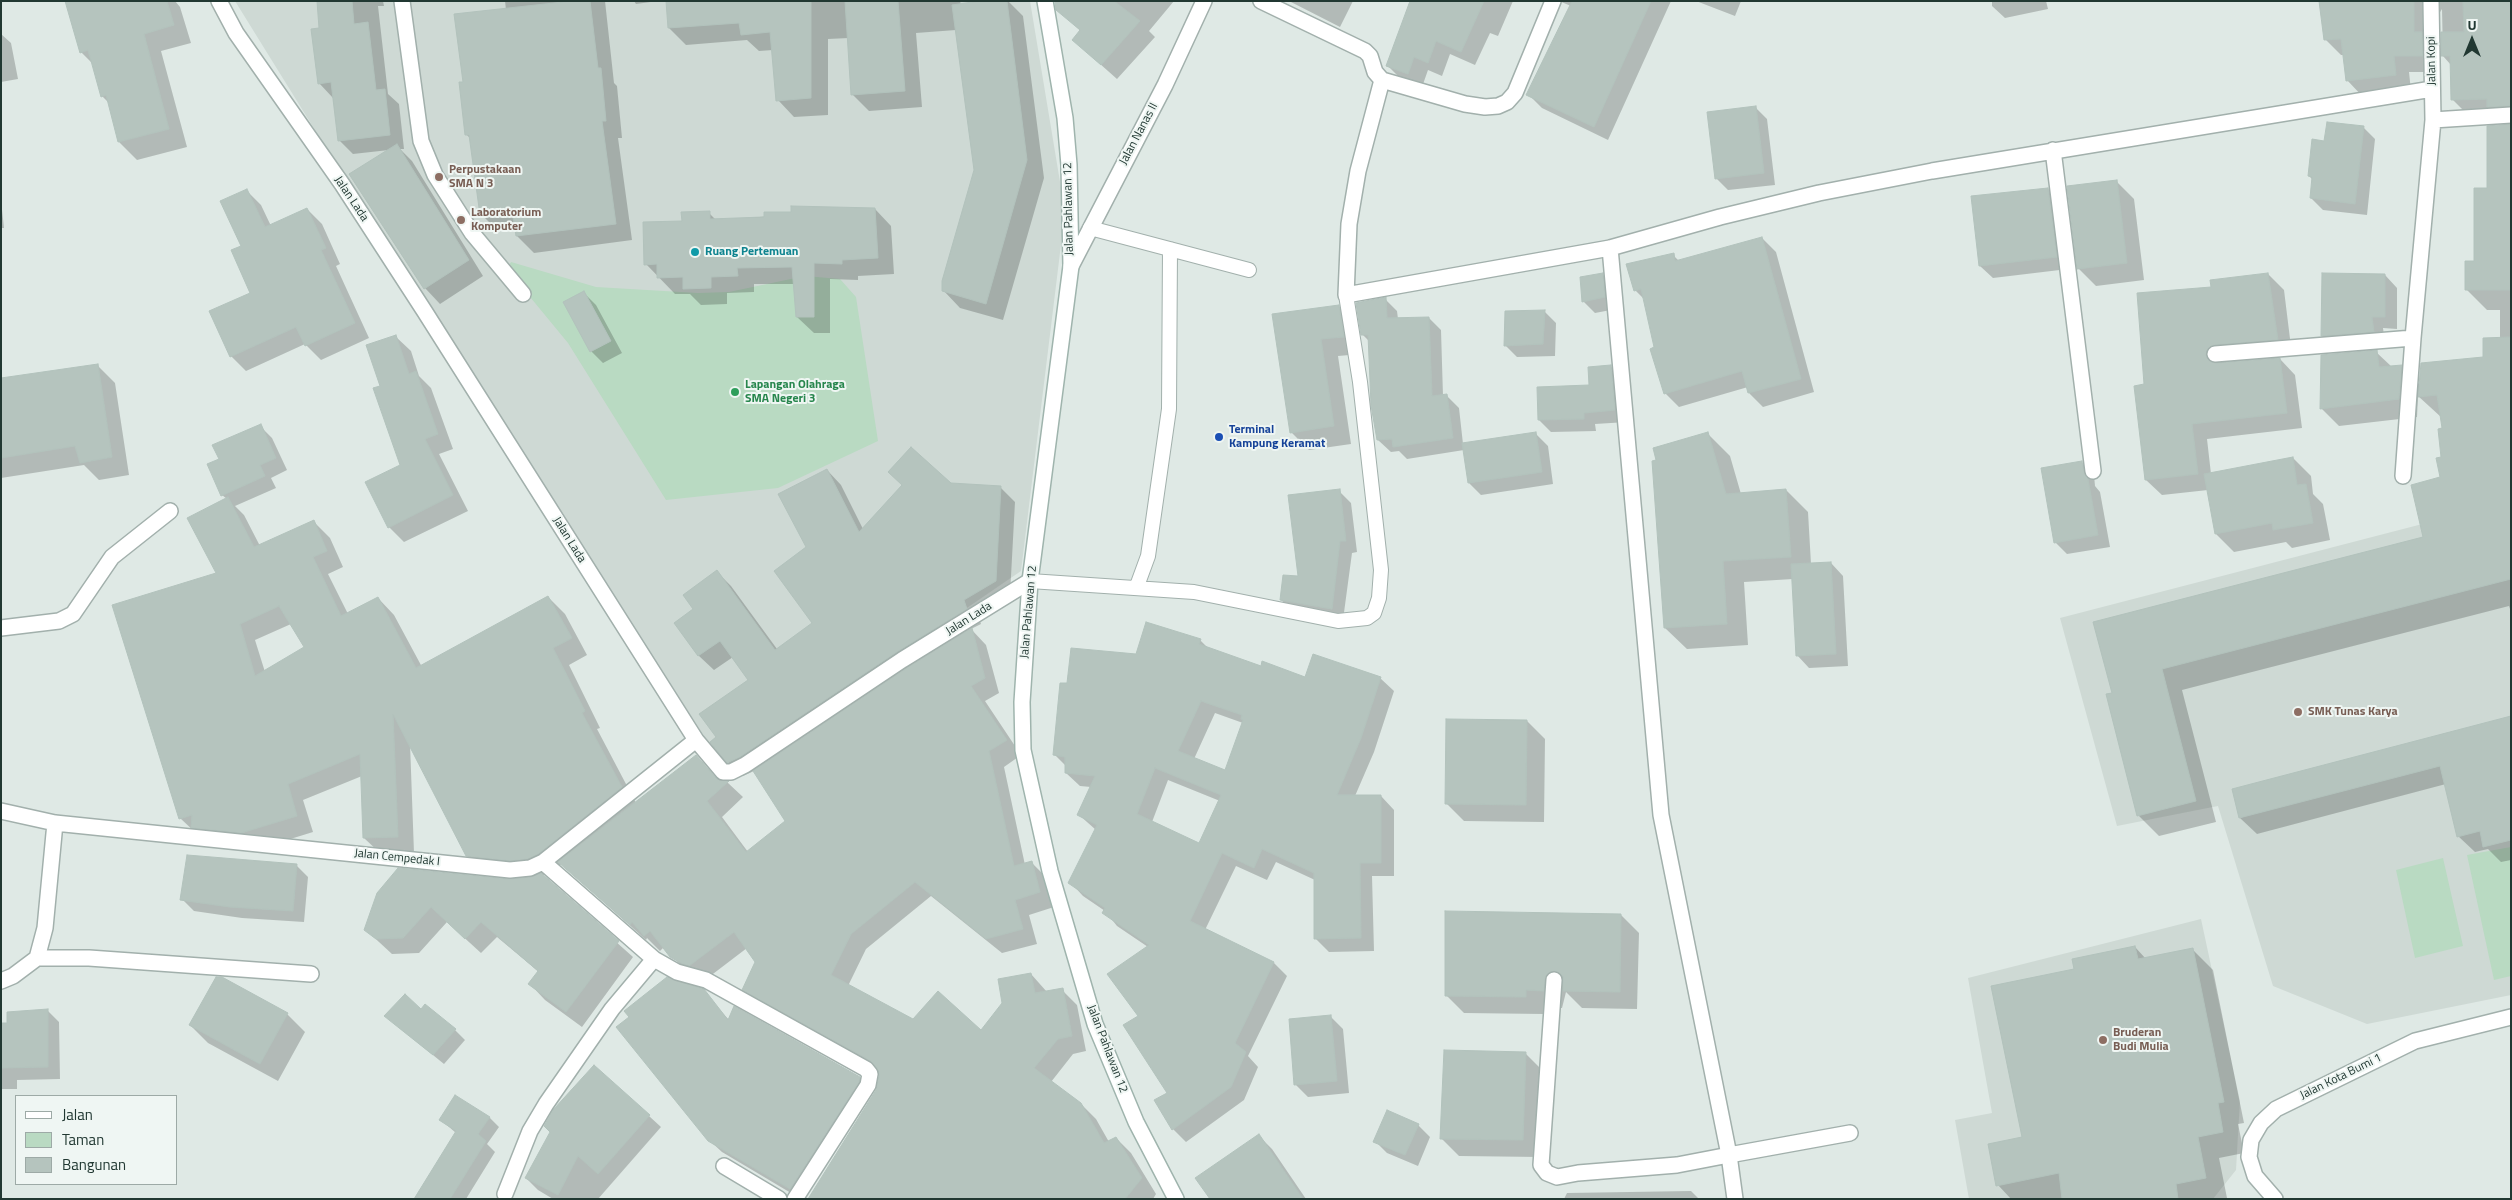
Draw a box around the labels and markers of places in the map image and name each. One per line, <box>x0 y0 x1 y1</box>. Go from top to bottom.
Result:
place label: Perpustakaan SMA N 3 <box>449 163 521 191</box>
marker: Perpustakaan SMA N 3 <box>433 171 445 183</box>
place label: Laboratorium Komputer <box>471 206 541 234</box>
marker: Laboratorium Komputer <box>455 214 467 226</box>
place label: Ruang Pertemuan <box>705 245 799 259</box>
marker: Ruang Pertemuan <box>689 246 701 258</box>
place label: Lapangan Olahraga SMA Negeri 3 <box>745 378 845 406</box>
marker: Lapangan Olahraga SMA Negeri 3 <box>729 386 741 398</box>
place label: Terminal Kampung Keramat <box>1229 423 1325 451</box>
marker: Terminal Kampung Keramat <box>1213 431 1225 443</box>
place label: SMK Tunas Karya <box>2308 705 2398 719</box>
marker: SMK Tunas Karya <box>2292 706 2304 718</box>
place label: Bruderan Budi Mulia <box>2113 1026 2169 1054</box>
marker: Bruderan Budi Mulia <box>2097 1034 2109 1046</box>

